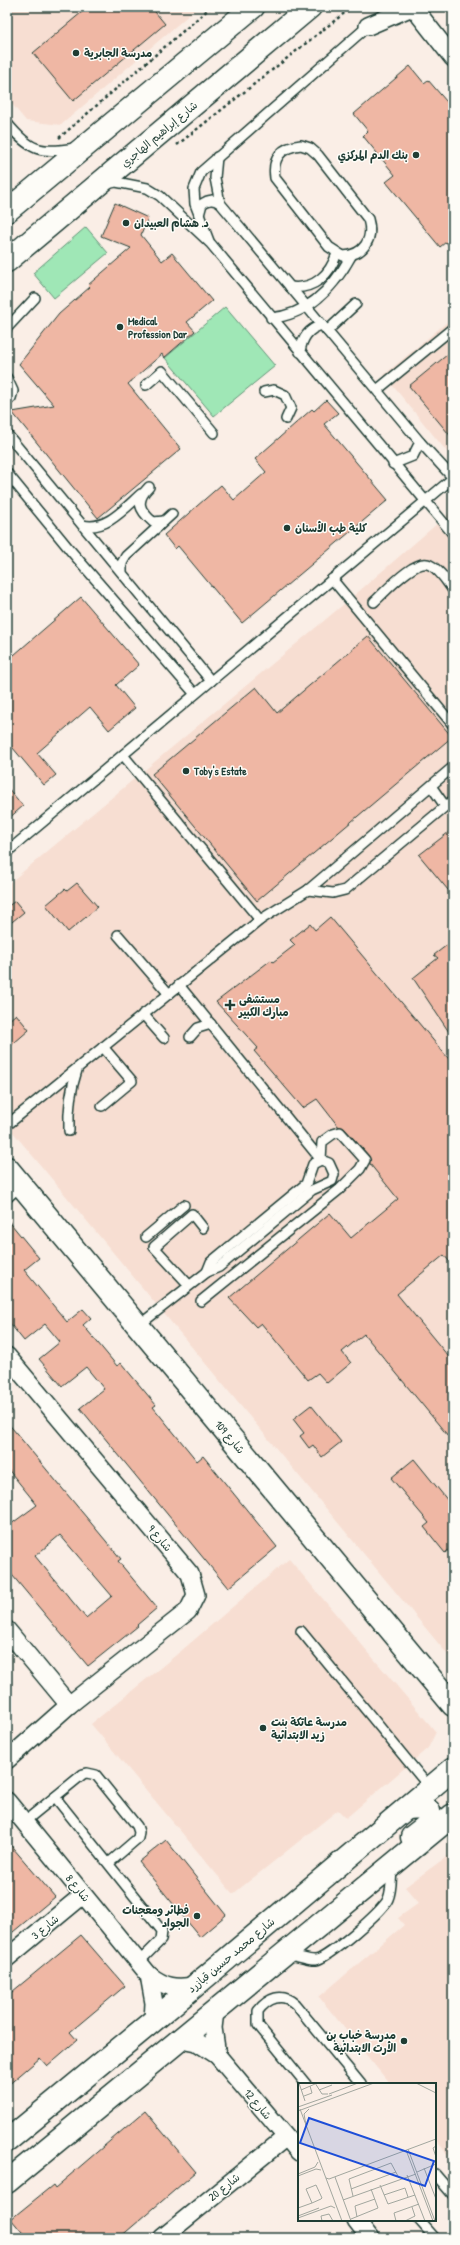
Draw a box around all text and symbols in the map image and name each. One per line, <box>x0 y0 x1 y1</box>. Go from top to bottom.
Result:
place label: مدرسة الجابرية <box>84 46 152 60</box>
marker: مدرسة الجابرية <box>71 48 81 58</box>
street label: شارع إبراهيم الهاجري <box>118 98 201 172</box>
place label: بنك الدم المركزي <box>338 148 408 164</box>
marker: بنك الدم المركزي <box>411 150 421 160</box>
place label: د. هشام العبيدان <box>134 216 209 232</box>
marker: د. هشام العبيدان <box>121 218 131 228</box>
place label: Medical Profession Dar <box>128 314 188 341</box>
marker: Medical Profession Dar <box>115 322 125 332</box>
place label: كلية طب الأسنان <box>295 521 367 535</box>
marker: كلية طب الأسنان <box>282 523 292 533</box>
place label: Toby's Estate <box>193 764 247 779</box>
marker: Toby's Estate <box>181 766 191 776</box>
place label: مستشفى مبارك الكبير <box>238 992 289 1019</box>
marker: مستشفى مبارك الكبير <box>224 999 236 1011</box>
street label: شارع 109 <box>210 1417 248 1458</box>
street label: شارع 9 <box>143 1522 175 1555</box>
place label: مدرسة عاتكة بنت زيد الابتدائية <box>271 1715 347 1742</box>
marker: مدرسة عاتكة بنت زيد الابتدائية <box>258 1723 268 1733</box>
street label: شارع 8 <box>61 1872 93 1906</box>
place label: فطائر ومعجنات الجواد <box>122 1903 189 1931</box>
marker: فطائر ومعجنات الجواد <box>192 1911 202 1921</box>
street label: شارع 3 <box>29 1912 63 1944</box>
street label: شارع محمد حسين قبازرد <box>184 1914 279 1997</box>
place label: مدرسة خباب بن الأرت الابتدائية <box>326 2028 396 2055</box>
marker: مدرسة خباب بن الأرت الابتدائية <box>399 2036 409 2046</box>
inset map <box>298 2083 436 2221</box>
street label: شارع 12 <box>240 2086 275 2123</box>
street label: شارع 20 <box>205 2170 244 2205</box>

